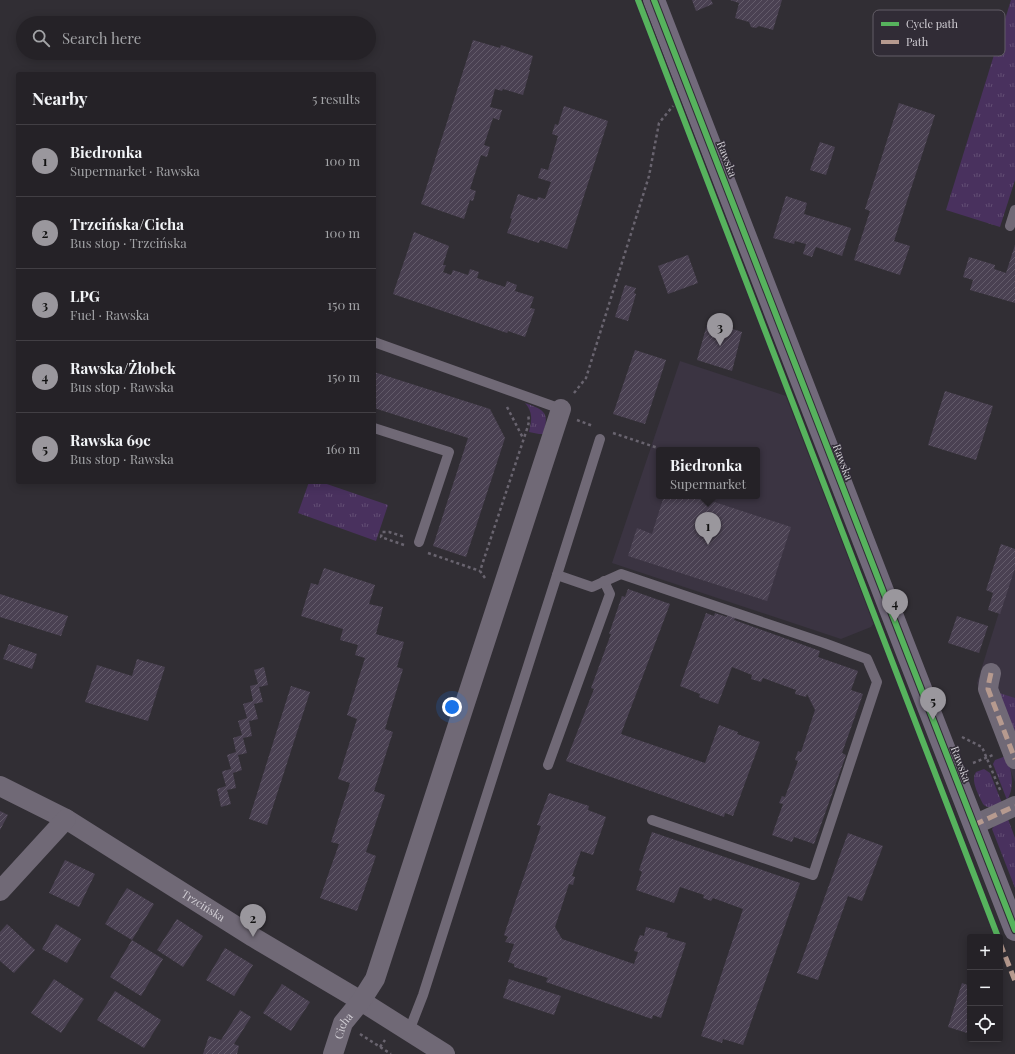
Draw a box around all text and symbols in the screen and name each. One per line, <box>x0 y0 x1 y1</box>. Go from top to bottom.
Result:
legend <box>873 10 1005 56</box>
search box <box>16 16 376 60</box>
text: Cycle path <box>906 16 958 31</box>
icon: search <box>30 27 52 49</box>
text: Search here <box>62 28 141 48</box>
text: Path <box>906 34 929 49</box>
text: Nearby <box>32 87 87 109</box>
text: 5 results <box>312 90 360 107</box>
street label: Rawska <box>714 139 741 179</box>
text: Biedronka <box>70 142 142 162</box>
text: 1 <box>43 152 47 169</box>
text: 100 m <box>325 152 360 169</box>
text: Supermarket · Rawska <box>70 162 200 179</box>
text: Trzcińska/Cicha <box>70 214 184 234</box>
text: 2 <box>42 224 48 241</box>
text: 100 m <box>325 224 360 241</box>
text: Bus stop · Trzcińska <box>70 234 187 251</box>
text: LPG <box>70 286 100 306</box>
text: 3 <box>42 296 48 313</box>
text: 150 m <box>327 296 360 313</box>
text: Fuel · Rawska <box>70 306 149 323</box>
pin: 3 <box>707 313 733 346</box>
text: Rawska/Żłobek <box>70 358 176 378</box>
text: 4 <box>42 368 48 385</box>
text: 150 m <box>327 368 360 385</box>
text: Bus stop · Rawska <box>70 378 174 395</box>
text: Rawska 69c <box>70 430 151 450</box>
text: 5 <box>42 440 48 457</box>
text: 160 m <box>326 440 360 457</box>
street label: Rawska <box>830 442 857 482</box>
popup <box>656 447 760 499</box>
text: Bus stop · Rawska <box>70 450 174 467</box>
text: Biedronka <box>670 455 742 475</box>
text: Supermarket <box>670 475 746 492</box>
pin: 1 <box>695 512 721 545</box>
pin: 4 <box>882 589 908 622</box>
pin: 5 <box>920 687 946 720</box>
your location <box>442 697 462 717</box>
street label: Rawska <box>948 744 975 784</box>
street label: Trzcińska <box>179 886 228 925</box>
pin: 2 <box>240 904 266 937</box>
map controls <box>967 934 1003 1042</box>
button: + <box>967 934 1003 970</box>
button: − <box>967 970 1003 1006</box>
button: locate <box>967 1006 1003 1042</box>
street label: Cicha <box>330 1009 356 1041</box>

